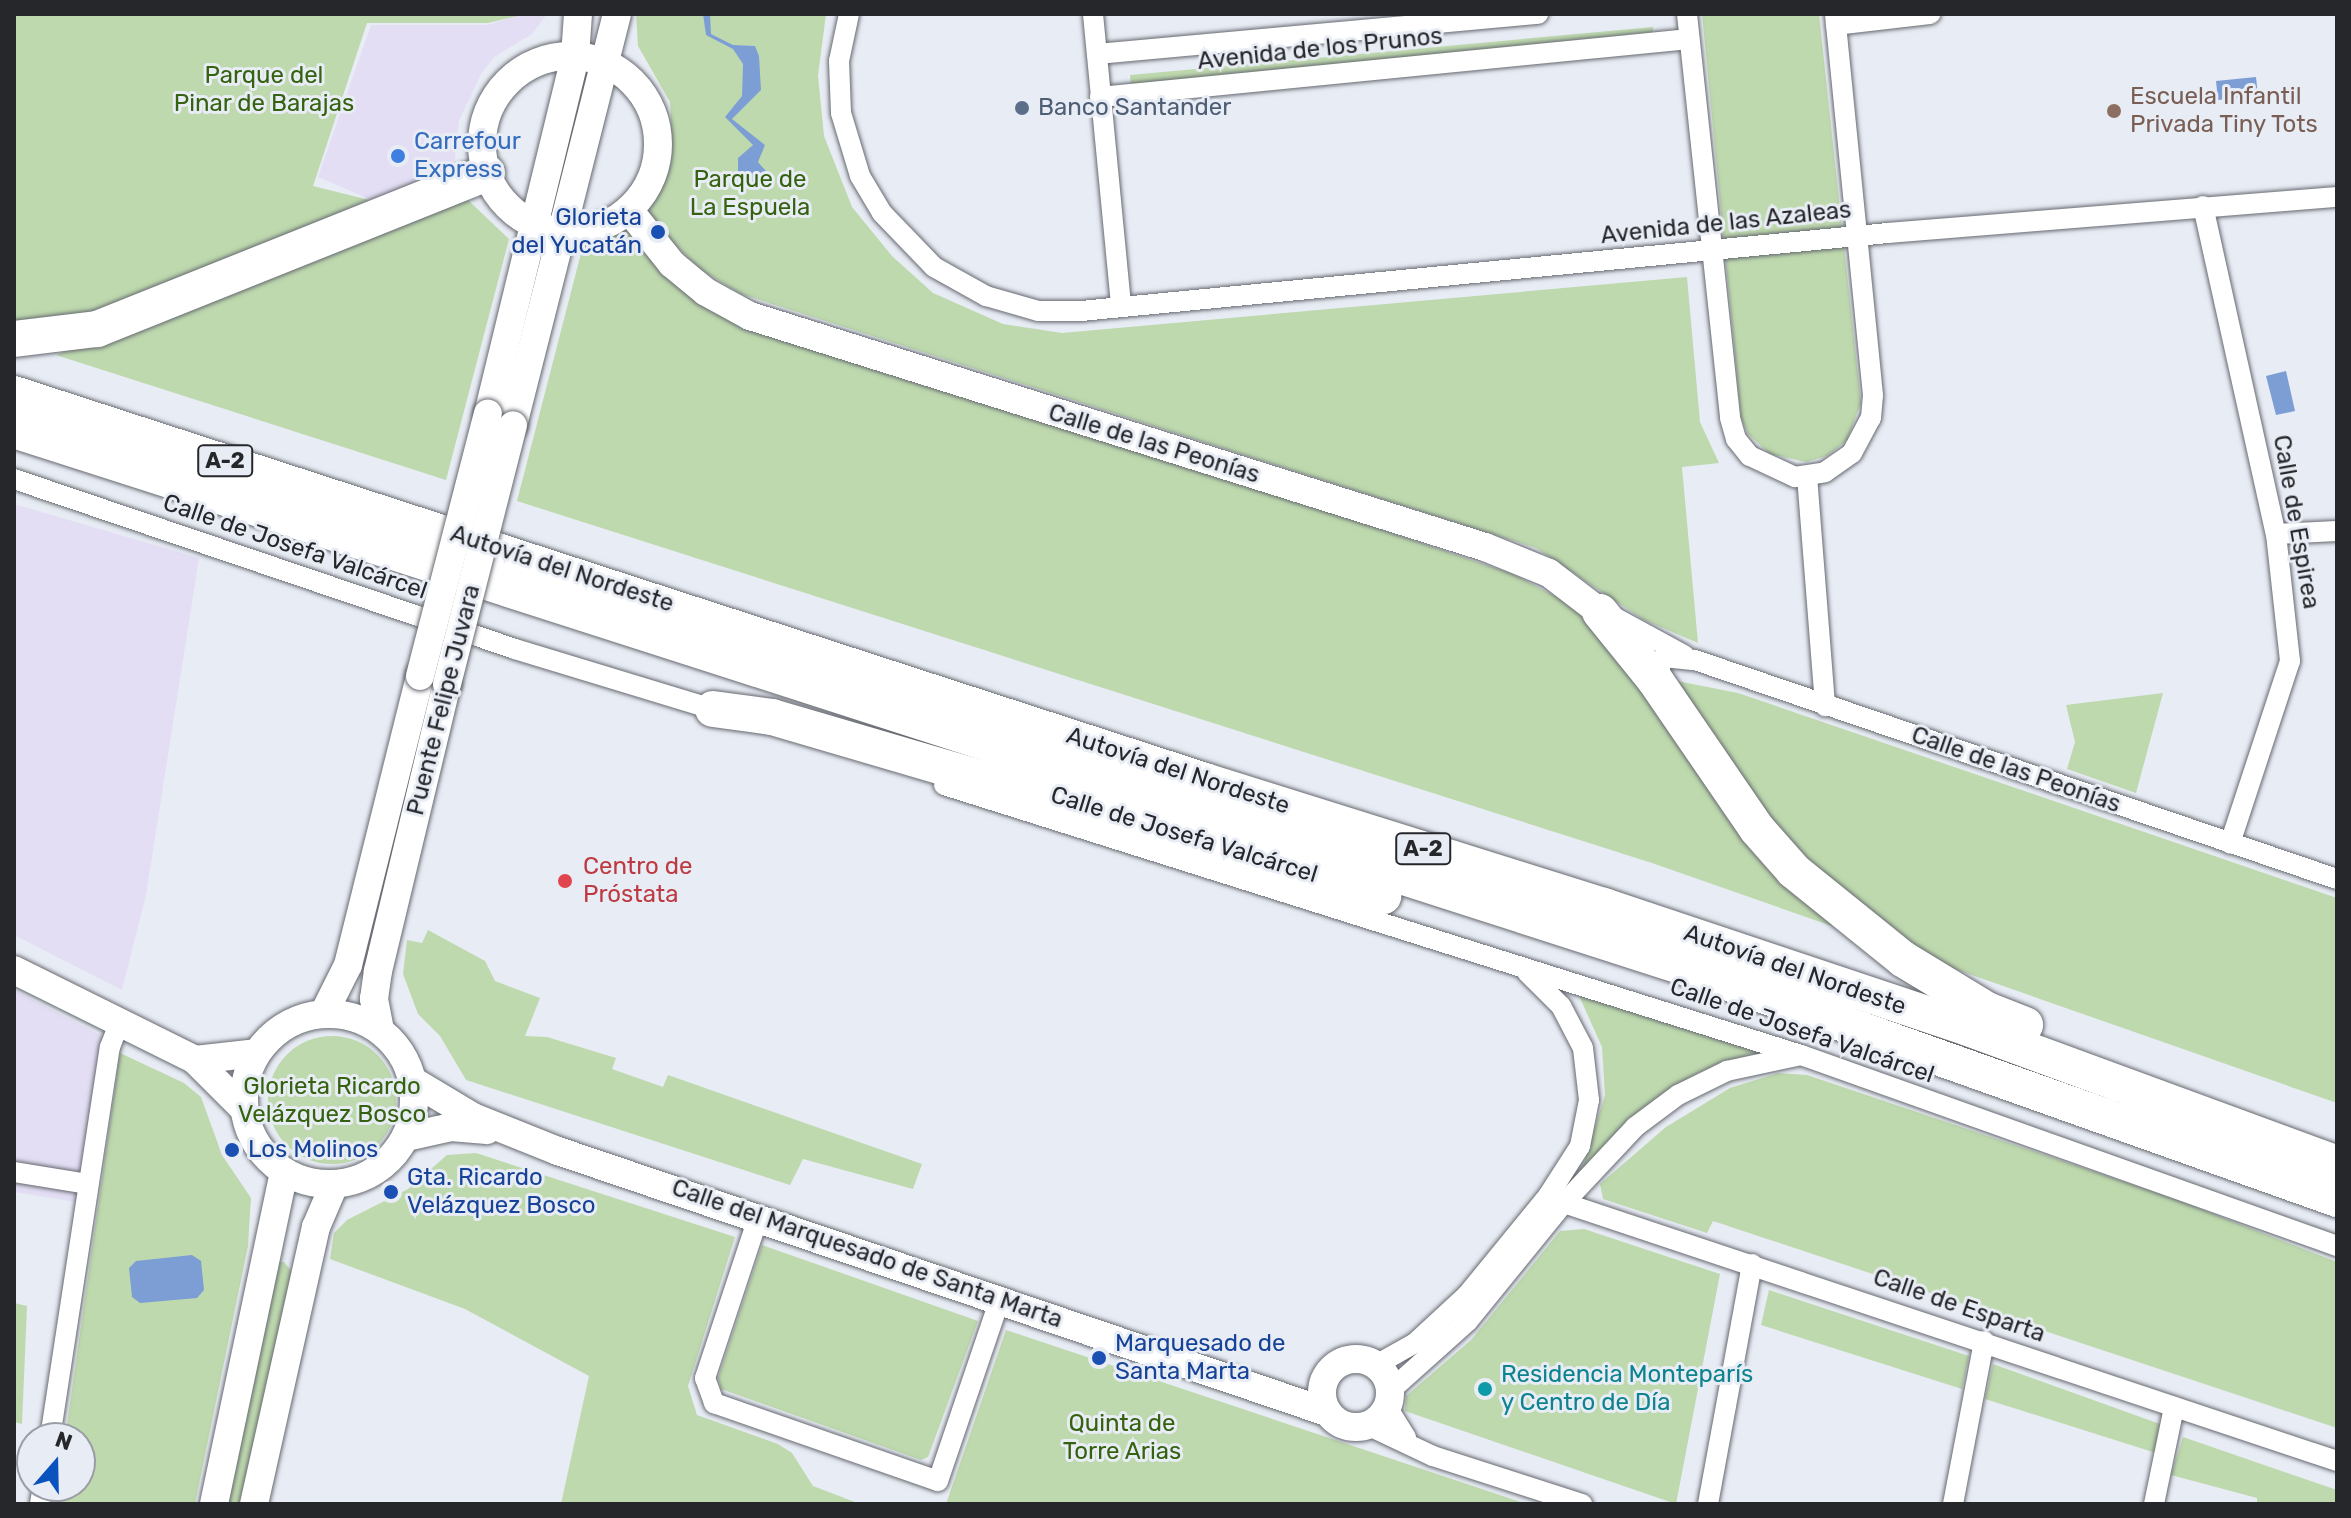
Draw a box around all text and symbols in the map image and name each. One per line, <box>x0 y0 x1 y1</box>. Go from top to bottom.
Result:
street label: Avenida de los Prunos <box>1196 22 1444 76</box>
park label: Parque del Pinar de Barajas <box>174 62 354 118</box>
place label: Escuela Infantil Privada Tiny Tots <box>2130 83 2320 139</box>
place label: Banco Santander <box>1038 94 1231 122</box>
marker: Banco Santander <box>1013 99 1031 117</box>
marker: Escuela Infantil Privada Tiny Tots <box>2105 102 2123 120</box>
place label: Carrefour Express <box>414 128 521 184</box>
marker: Carrefour Express <box>389 147 407 165</box>
park label: Parque de La Espuela <box>690 166 810 222</box>
street label: Avenida de las Azaleas <box>1599 195 1853 251</box>
place label: Glorieta del Yucatán <box>511 204 642 260</box>
marker: Glorieta del Yucatán <box>649 223 667 241</box>
street label: Calle de las Peonías <box>1045 398 1263 490</box>
street label: Calle de Espirea <box>2267 433 2325 611</box>
road number: A-2 <box>197 443 253 479</box>
street label: Calle de Josefa Valcárcel <box>159 488 431 606</box>
street label: Autovía del Nordeste <box>447 519 677 619</box>
street label: Puente Felipe Juvara <box>401 582 487 818</box>
street label: Autovía del Nordeste <box>1063 721 1293 821</box>
street label: Calle de las Peonías <box>1908 721 2124 819</box>
street label: Calle de Josefa Valcárcel <box>1047 781 1321 889</box>
road number: A-2 <box>1395 831 1451 867</box>
place label: Centro de Próstata <box>583 853 692 909</box>
marker: Centro de Próstata <box>554 870 576 892</box>
street label: Autovía del Nordeste <box>1680 918 1910 1022</box>
street label: Calle de Josefa Valcárcel <box>1666 972 1938 1090</box>
park label: Glorieta Ricardo Velázquez Bosco <box>238 1073 426 1129</box>
place label: Los Molinos <box>248 1136 378 1164</box>
marker: Los Molinos <box>223 1141 241 1159</box>
place label: Gta. Ricardo Velázquez Bosco <box>407 1164 595 1220</box>
street label: Calle del Marquesado de Santa Marta <box>668 1173 1066 1335</box>
marker: Gta. Ricardo Velázquez Bosco <box>382 1183 400 1201</box>
street label: Calle de Esparta <box>1869 1263 2049 1349</box>
place label: Marquesado de Santa Marta <box>1115 1330 1286 1386</box>
marker: Marquesado de Santa Marta <box>1090 1349 1108 1367</box>
place label: Residencia Monteparís y Centro de Día <box>1501 1361 1753 1417</box>
marker: Residencia Monteparís y Centro de Día <box>1476 1380 1494 1398</box>
park label: Quinta de Torre Arias <box>1062 1410 1182 1466</box>
north arrow <box>16 1422 96 1502</box>
text: N <box>52 1425 76 1456</box>

